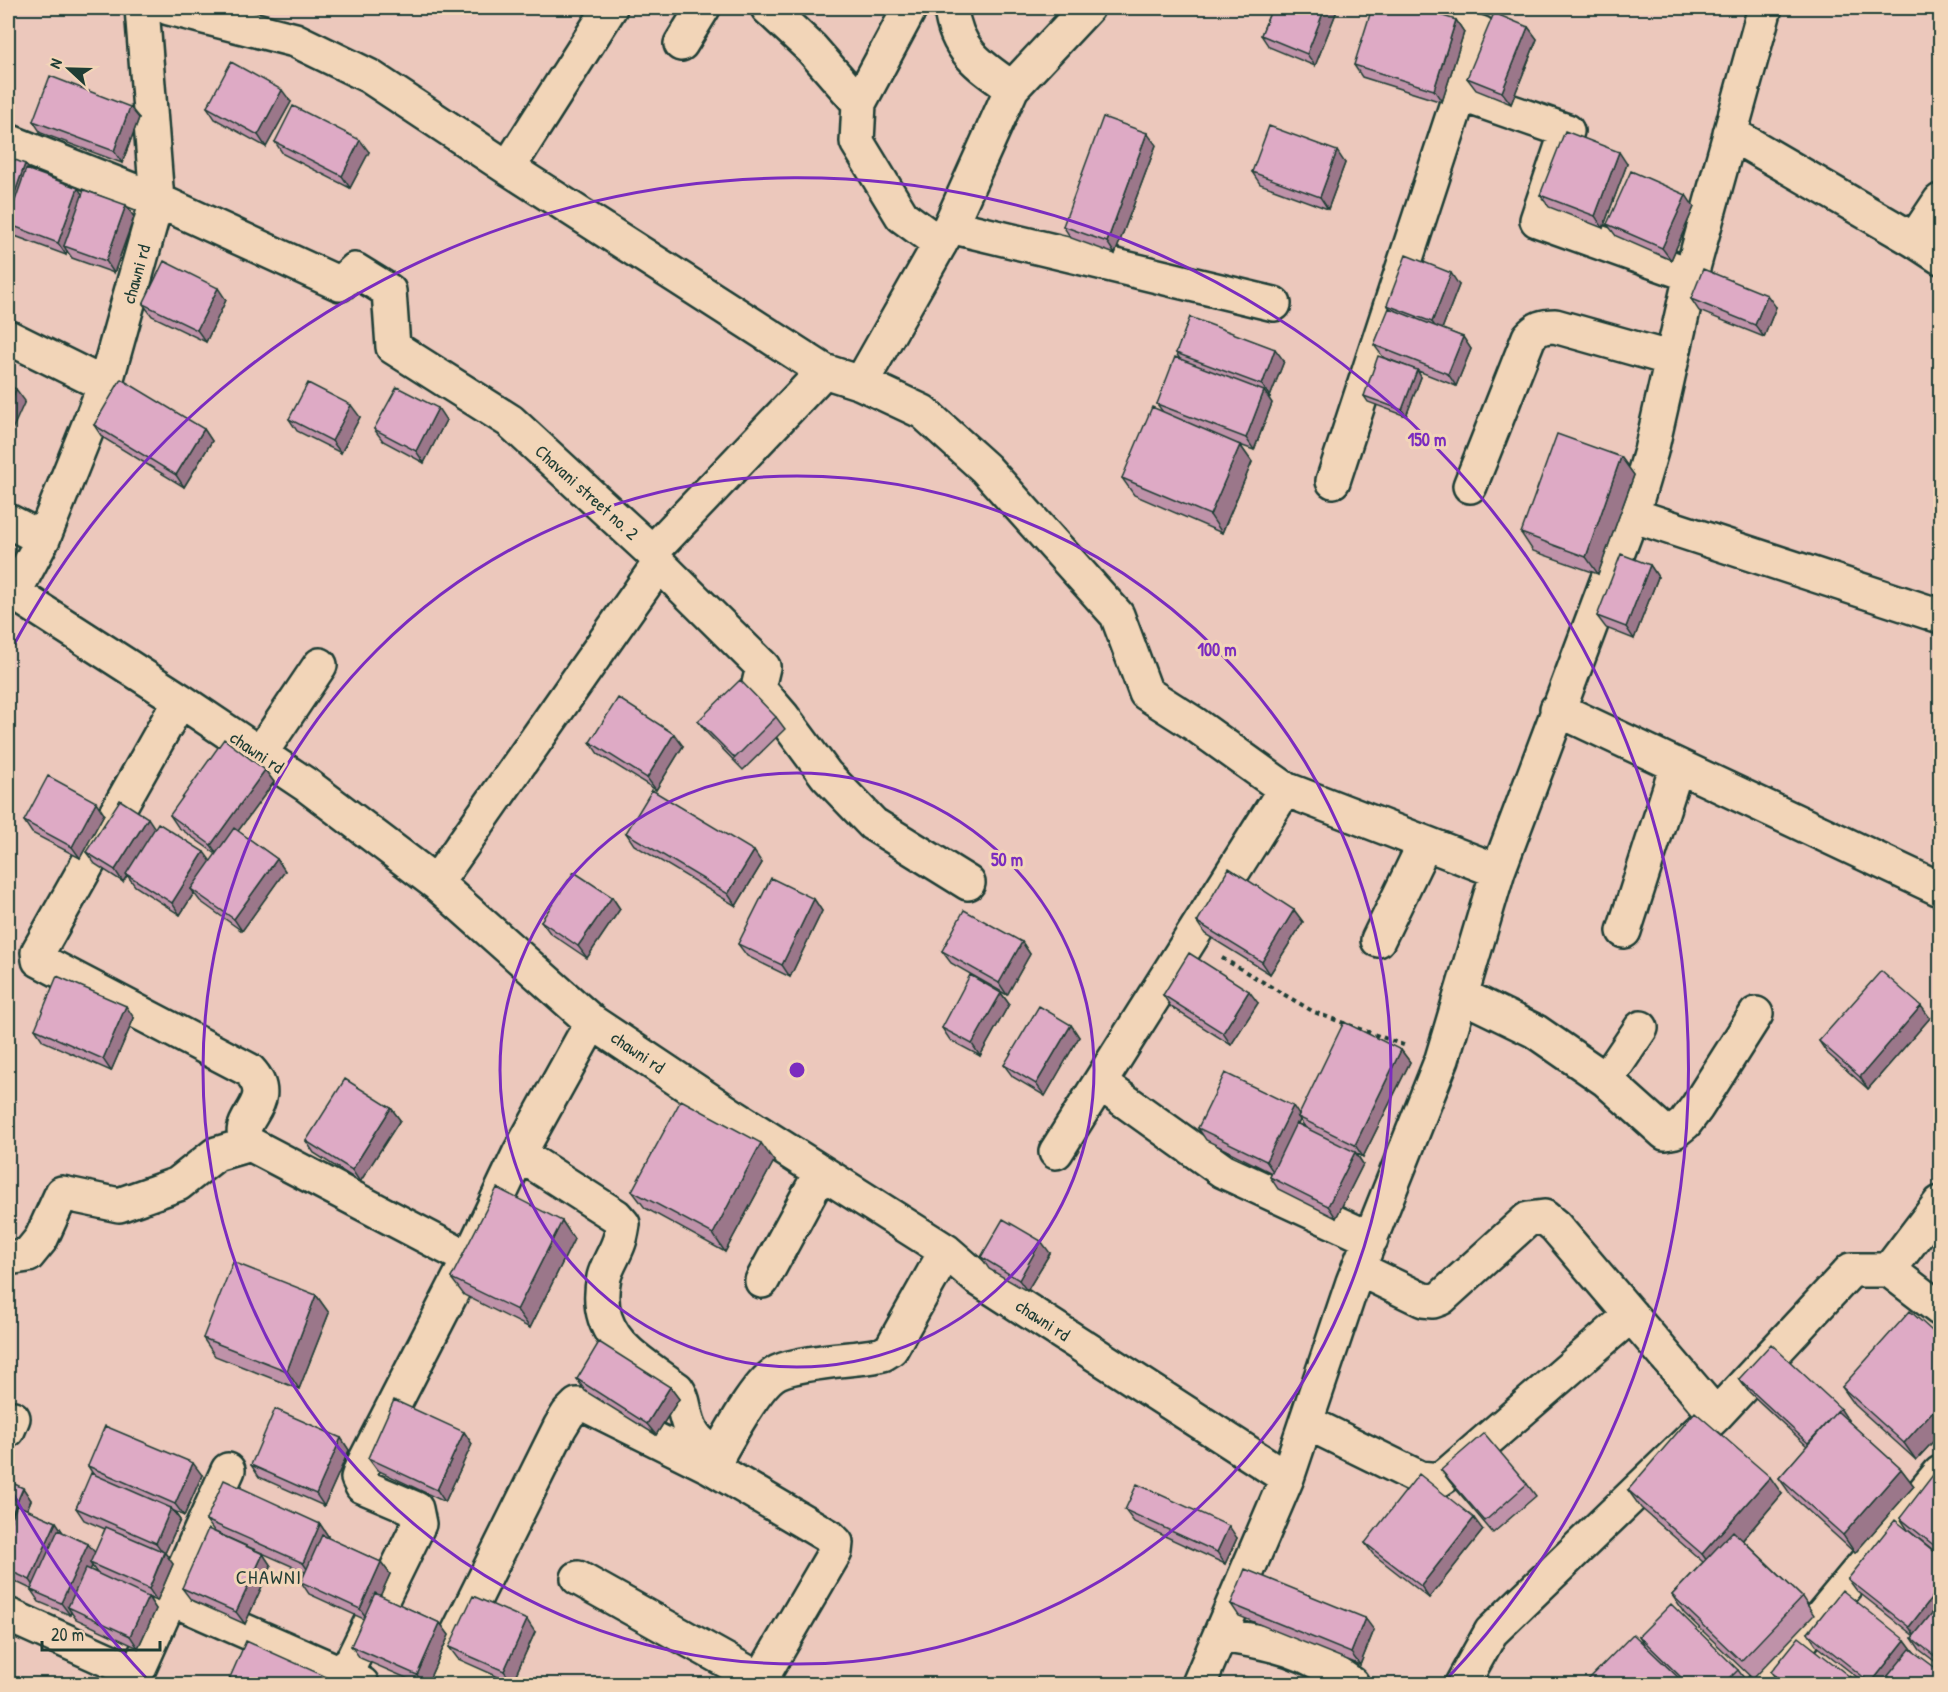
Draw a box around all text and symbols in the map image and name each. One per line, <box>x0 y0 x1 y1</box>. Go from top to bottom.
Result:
north arrow <box>39 39 99 99</box>
text: N <box>43 55 67 71</box>
street label: chawni rd <box>116 242 156 306</box>
text: 150 m <box>1408 427 1446 452</box>
street label: Chavani street no. 2 <box>530 439 645 546</box>
text: 100 m <box>1197 637 1237 662</box>
street label: chawni rd <box>225 725 289 779</box>
text: 50 m <box>991 847 1023 872</box>
street label: chawni rd <box>606 1025 670 1079</box>
centre of rings <box>787 1060 807 1080</box>
street label: chawni rd <box>1011 1293 1075 1347</box>
district label: CHAWNI <box>236 1563 302 1590</box>
scale bar <box>42 1614 160 1652</box>
text: 20 m <box>51 1622 84 1647</box>

